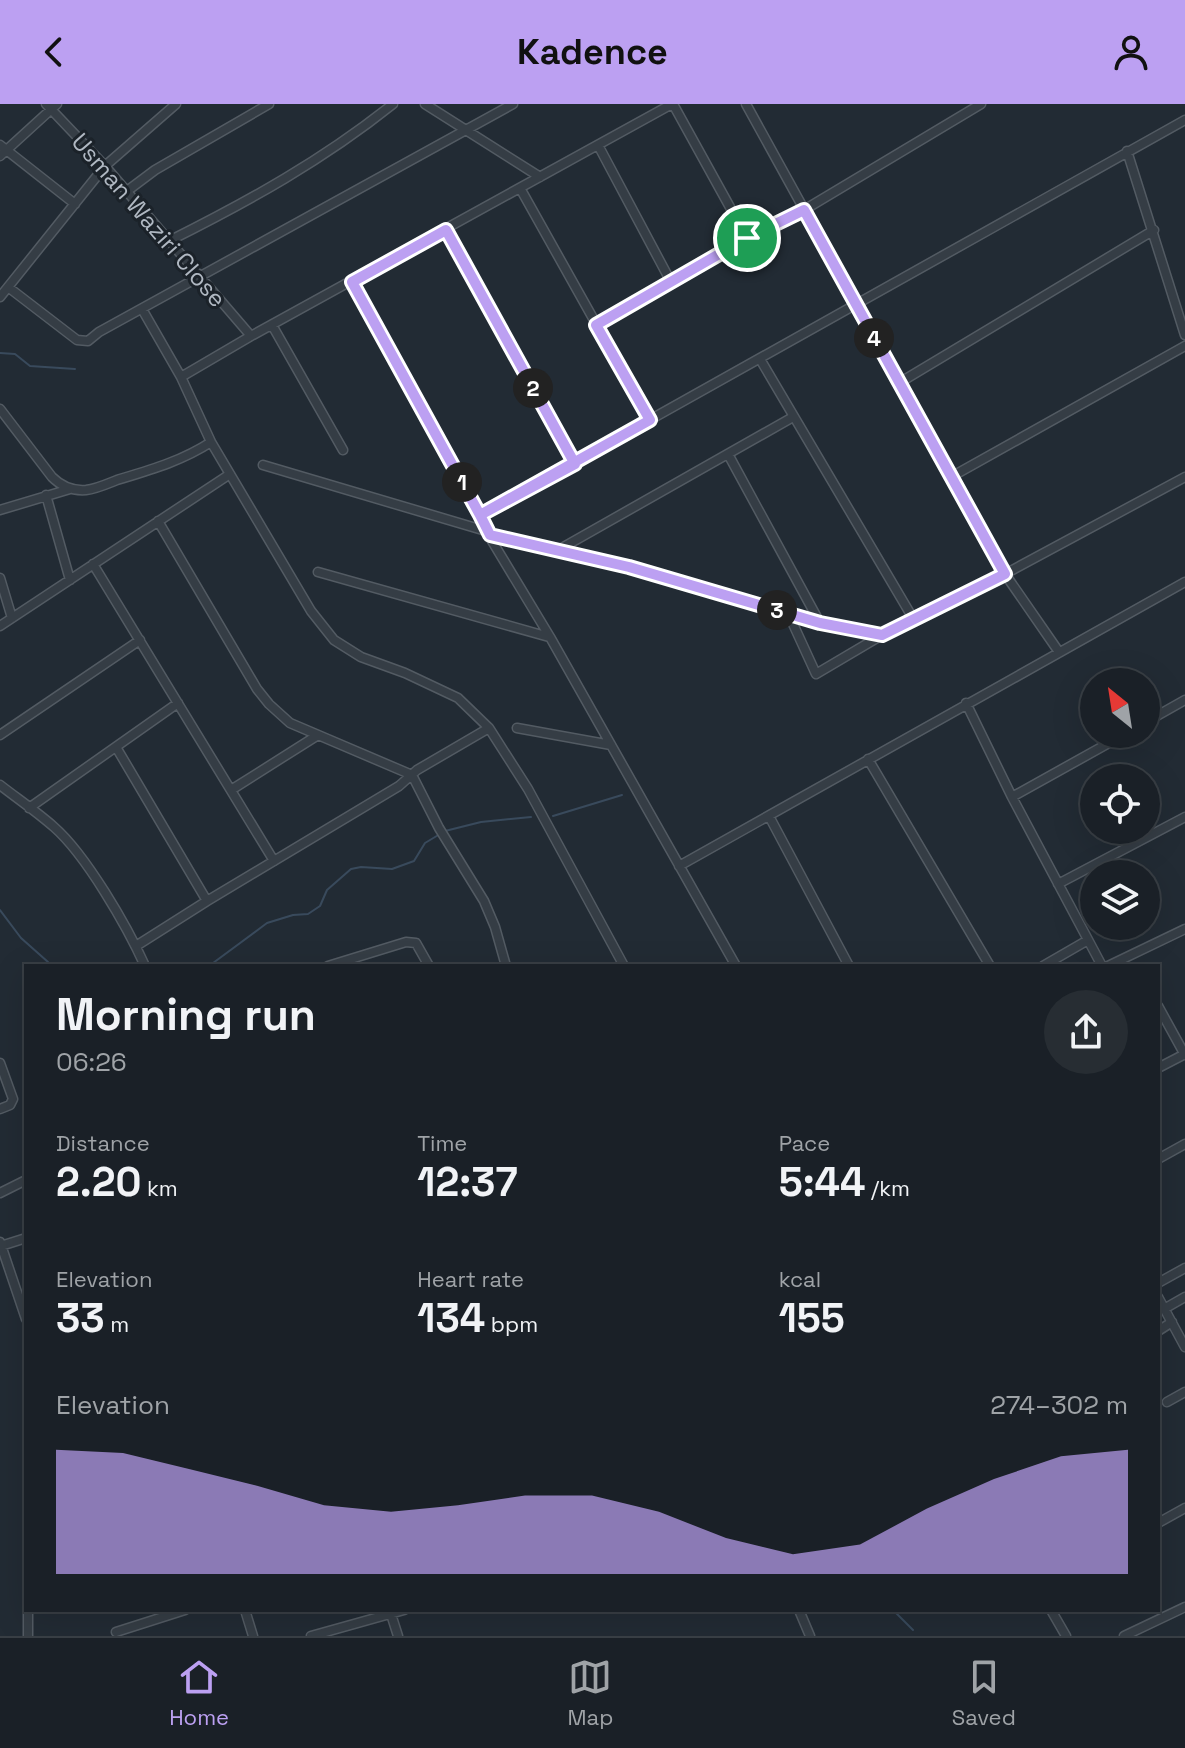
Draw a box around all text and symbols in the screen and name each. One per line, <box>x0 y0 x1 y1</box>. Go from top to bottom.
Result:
text: Kadence <box>517 29 668 75</box>
icon: back <box>32 30 76 74</box>
icon: person <box>1109 30 1153 74</box>
street label: Usman Waziri Close <box>65 127 233 313</box>
pin <box>713 204 781 272</box>
icon: arrive <box>725 216 769 260</box>
pin: 4 <box>854 318 894 358</box>
text: 4 <box>867 324 881 352</box>
pin: 2 <box>513 368 553 408</box>
text: 2 <box>526 374 540 402</box>
pin: 1 <box>442 462 482 502</box>
text: 1 <box>457 468 467 496</box>
pin: 3 <box>757 590 797 630</box>
text: 3 <box>770 596 784 624</box>
north arrow <box>1080 668 1160 748</box>
map controls <box>1080 668 1160 940</box>
button: locate <box>1080 764 1160 844</box>
button: layers <box>1080 860 1160 940</box>
text: Morning run <box>56 987 316 1043</box>
button: share <box>1044 990 1128 1074</box>
text: 06:26 <box>56 1045 127 1079</box>
text: Distance <box>56 1129 150 1157</box>
text: Time <box>417 1129 467 1157</box>
text: Pace <box>779 1129 830 1157</box>
text: 2.20 <box>56 1157 141 1208</box>
text: 12:37 <box>417 1157 518 1208</box>
text: 5:44 <box>779 1157 865 1208</box>
text: km <box>141 1174 178 1202</box>
text: /km <box>865 1174 910 1202</box>
text: Elevation <box>56 1265 152 1293</box>
text: Heart rate <box>417 1265 524 1293</box>
text: kcal <box>779 1265 821 1293</box>
text: 33 <box>56 1293 105 1344</box>
text: 134 <box>417 1293 485 1344</box>
text: 155 <box>779 1293 845 1344</box>
text: m <box>105 1310 129 1338</box>
text: bpm <box>485 1310 538 1338</box>
text: Elevation <box>56 1388 170 1422</box>
text: 274–302 m <box>990 1388 1128 1422</box>
tab: Home <box>169 1655 229 1731</box>
tab: Map <box>567 1655 613 1731</box>
tab: Saved <box>952 1655 1016 1731</box>

